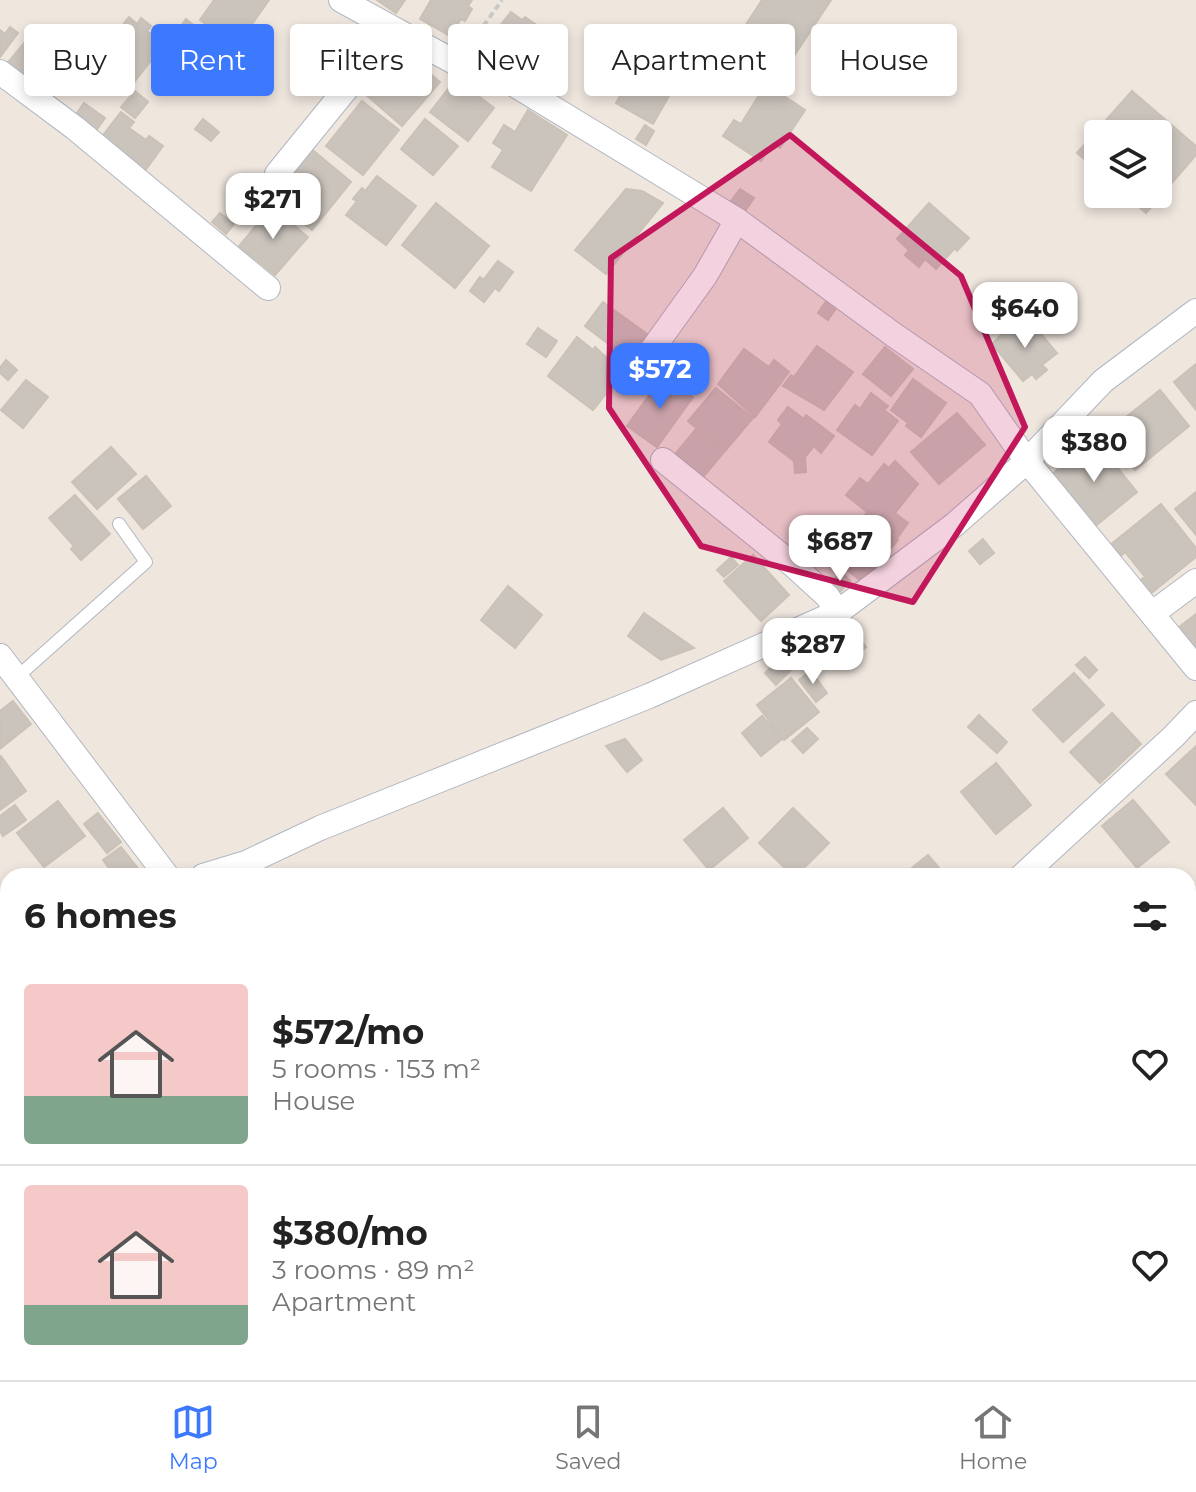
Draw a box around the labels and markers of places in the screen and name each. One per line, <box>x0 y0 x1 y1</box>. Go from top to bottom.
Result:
pin: $271 <box>226 173 320 241</box>
pin: $640 <box>978 282 1072 350</box>
pin: $572 <box>613 343 707 411</box>
pin: $380 <box>1047 416 1141 484</box>
pin: $687 <box>793 515 887 583</box>
pin: $287 <box>766 618 860 686</box>

